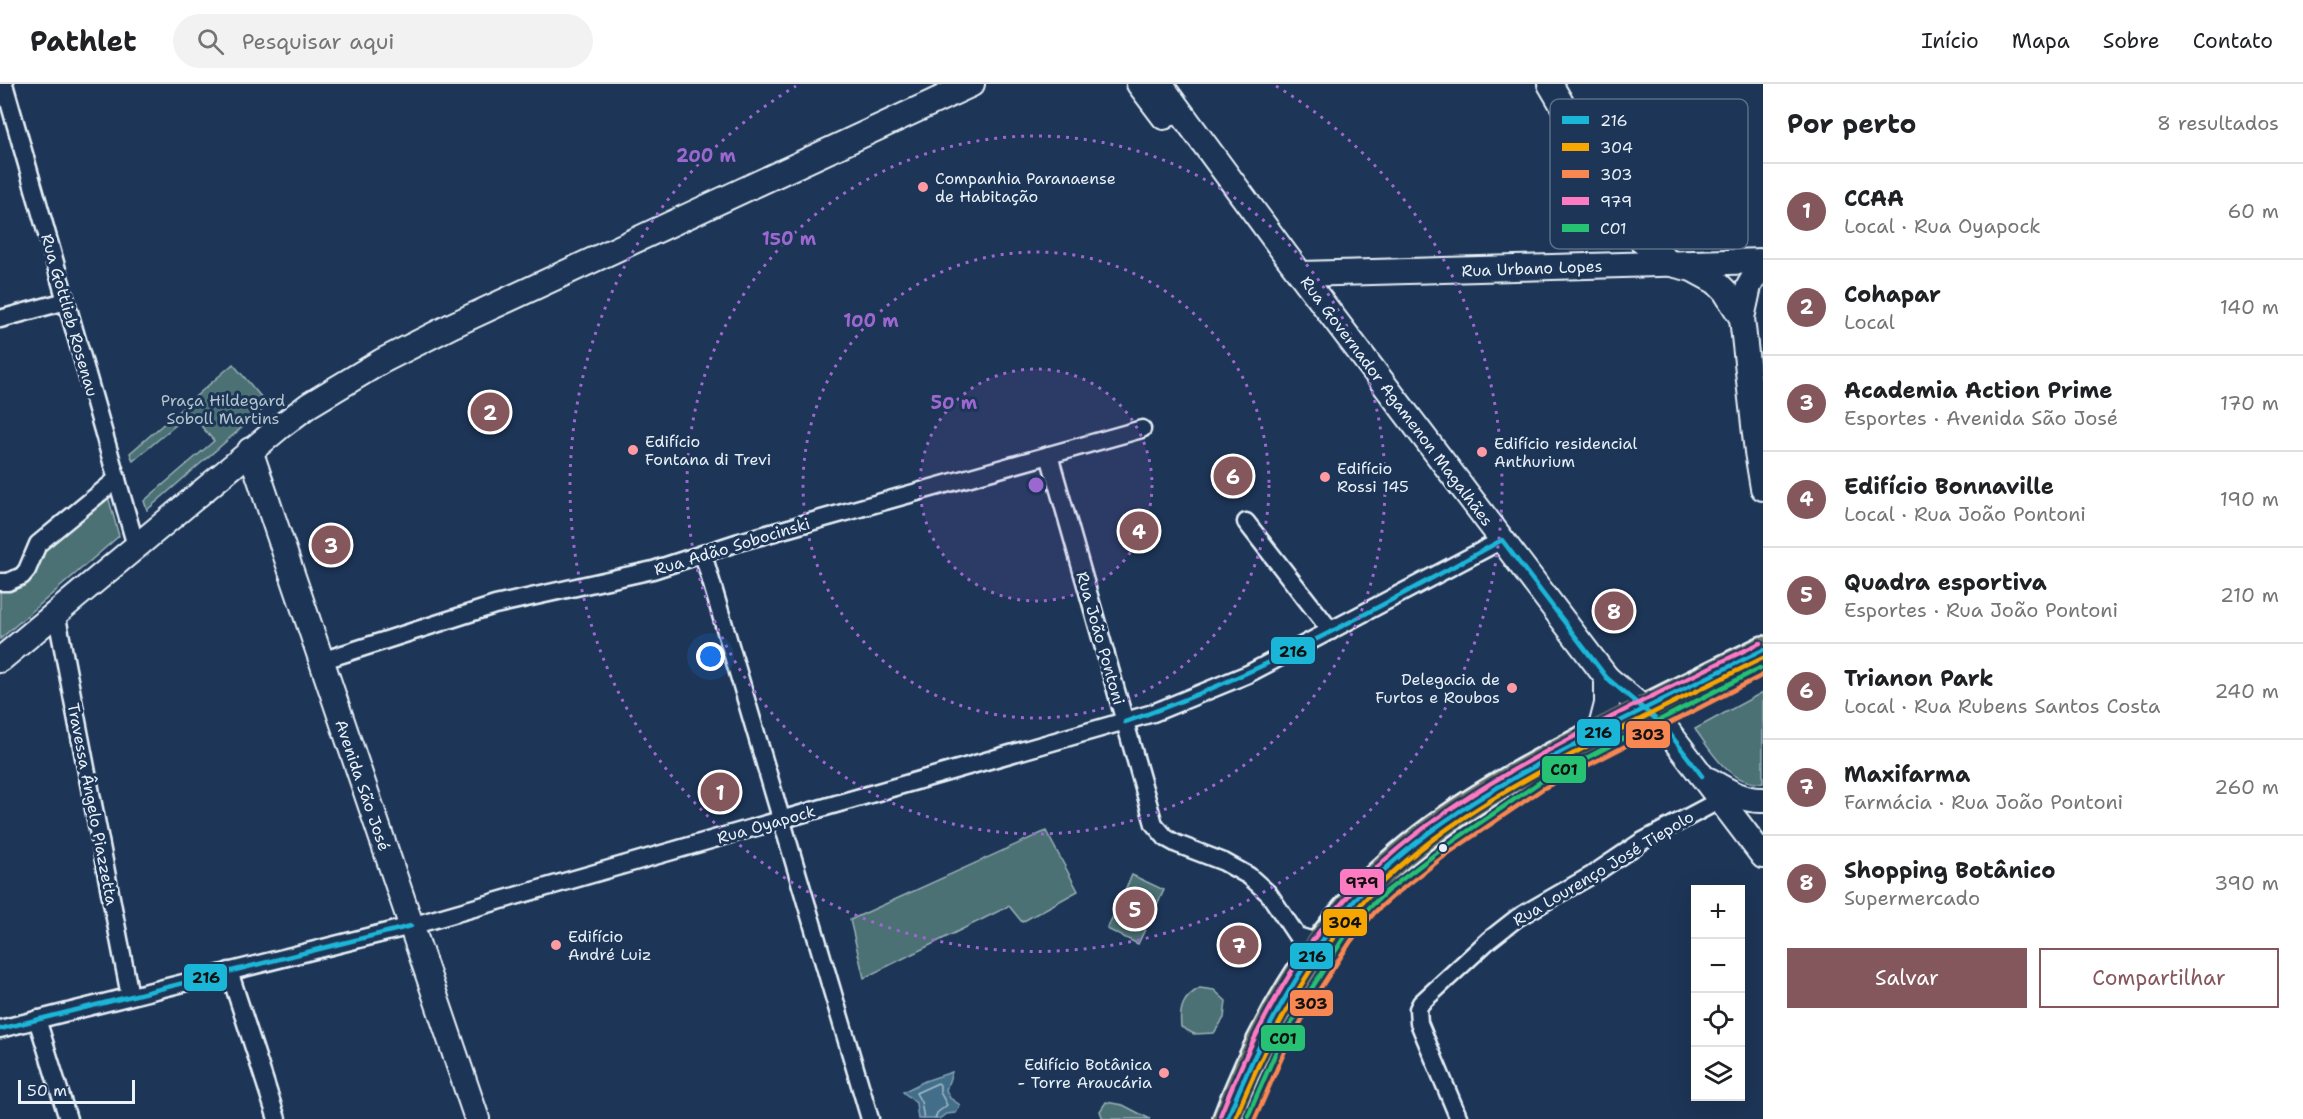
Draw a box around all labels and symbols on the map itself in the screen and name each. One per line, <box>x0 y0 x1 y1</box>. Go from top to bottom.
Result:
legend <box>1550 99 1748 249</box>
text: 216 <box>1600 110 1628 131</box>
text: 304 <box>1600 137 1633 158</box>
text: 200 m <box>676 144 737 168</box>
text: 303 <box>1600 164 1633 185</box>
place label: Companhia Paranaense de Habitação <box>935 168 1116 207</box>
marker: Companhia Paranaense de Habitação <box>916 180 930 194</box>
text: 979 <box>1600 191 1632 212</box>
text: C01 <box>1600 218 1627 239</box>
text: 150 m <box>762 227 817 251</box>
street label: Rua Gottlieb Rosenau <box>36 231 103 399</box>
street label: Rua Urbano Lopes <box>1461 256 1603 281</box>
street label: Rua Governador Agamenon Magalhães <box>1296 272 1498 531</box>
text: 100 m <box>843 309 899 333</box>
park label: Praça Hildegard Soboll Martins <box>161 390 285 429</box>
pin: 2 <box>470 390 510 434</box>
text: 50 m <box>931 391 978 415</box>
place label: Edifício Fontana di Trevi <box>645 431 771 470</box>
place label: Edifício residencial Anthurium <box>1494 433 1638 472</box>
marker: Edifício Fontana di Trevi <box>626 443 640 457</box>
marker: Edifício residencial Anthurium <box>1475 445 1489 459</box>
pin: 6 <box>1214 454 1252 498</box>
place label: Edifício Rossi 145 <box>1337 458 1409 497</box>
marker: Edifício Rossi 145 <box>1318 470 1332 484</box>
centre of rings <box>1026 475 1046 495</box>
pin: 4 <box>1120 508 1158 554</box>
street label: Rua Adão Sobocinski <box>652 513 813 580</box>
pin: 3 <box>312 522 350 568</box>
street label: Rua João Pontoni <box>1071 569 1130 707</box>
pin: 8 <box>1594 588 1634 634</box>
line badge: 216 <box>1270 636 1316 665</box>
text: 216 <box>1279 641 1307 662</box>
your location <box>696 642 725 671</box>
place label: Delegacia de Furtos e Roubos <box>1375 669 1500 708</box>
marker: Delegacia de Furtos e Roubos <box>1505 681 1519 695</box>
street label: Travessa Ângelo Piazzetta <box>63 701 122 907</box>
street label: Avenida São José <box>330 717 395 854</box>
line badge: 216 <box>1576 718 1621 747</box>
line badge: 303 <box>1625 720 1671 749</box>
text: 216 <box>1584 722 1612 743</box>
text: 303 <box>1631 724 1665 745</box>
line badge: C01 <box>1541 755 1587 784</box>
text: C01 <box>1550 759 1578 780</box>
pin: 1 <box>700 770 740 814</box>
street label: Rua Oyapock <box>715 800 818 849</box>
street label: Rua Lourenço José Tiepolo <box>1509 806 1698 931</box>
unlabelled marker <box>1437 842 1449 854</box>
line badge: 979 <box>1339 868 1385 896</box>
text: 979 <box>1345 872 1379 893</box>
pin: 5 <box>1116 886 1154 932</box>
line badge: 304 <box>1322 908 1368 937</box>
text: 304 <box>1328 912 1362 933</box>
pin: 7 <box>1220 922 1258 968</box>
place label: Edifício André Luiz <box>568 926 651 965</box>
marker: Edifício André Luiz <box>549 938 563 952</box>
line badge: 216 <box>1289 942 1334 970</box>
text: 216 <box>1298 946 1326 967</box>
line badge: 216 <box>183 963 228 992</box>
text: 216 <box>192 967 220 988</box>
line badge: 303 <box>1289 989 1334 1017</box>
text: 303 <box>1294 993 1328 1014</box>
line badge: C01 <box>1260 1024 1306 1052</box>
text: C01 <box>1269 1028 1297 1049</box>
place label: Edifício Botânica - Torre Araucária <box>1018 1054 1152 1093</box>
marker: Edifício Botânica - Torre Araucária <box>1157 1066 1171 1080</box>
scale bar <box>18 1077 135 1104</box>

